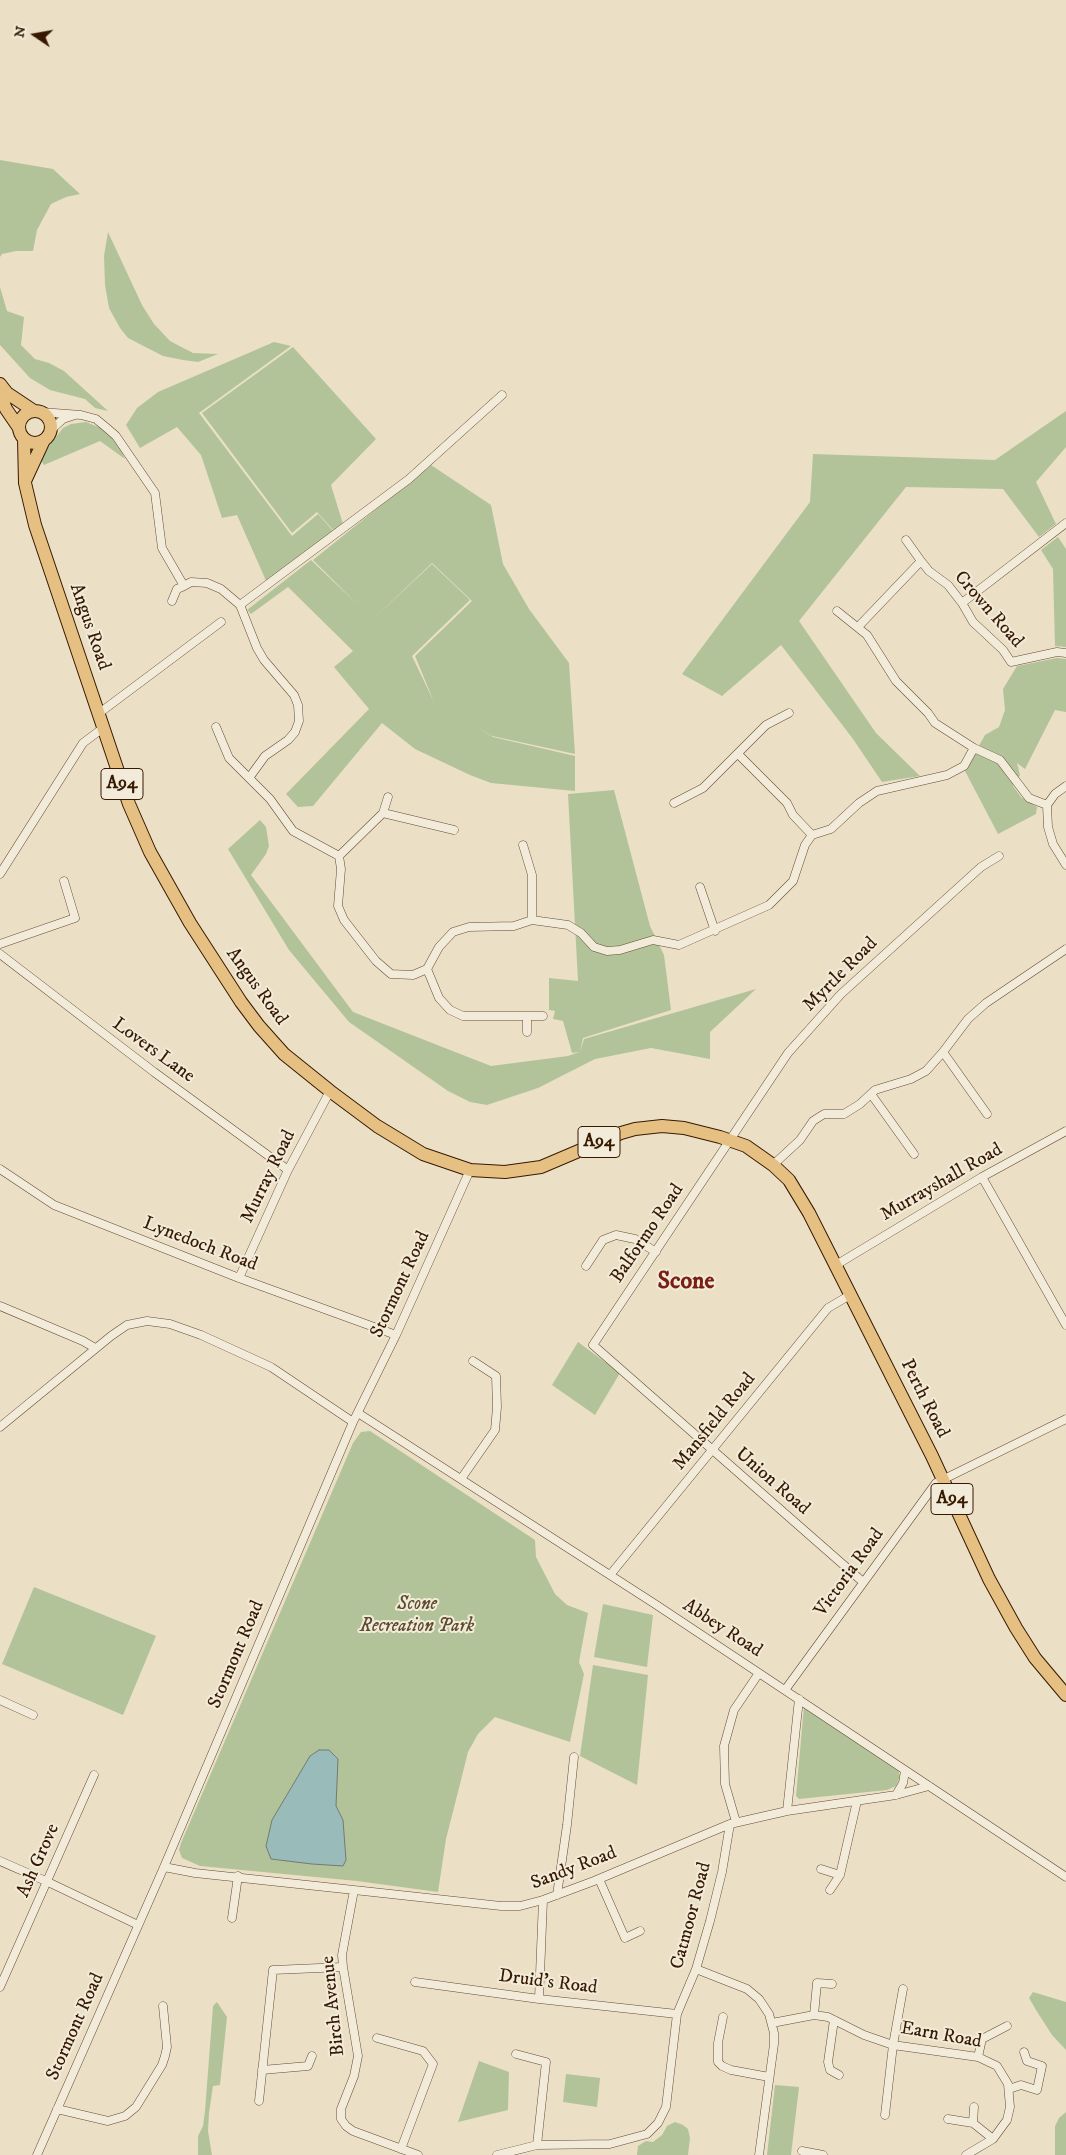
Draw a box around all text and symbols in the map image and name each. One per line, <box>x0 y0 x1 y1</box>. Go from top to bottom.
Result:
north arrow <box>10 10 60 60</box>
text: N <box>10 24 30 39</box>
street label: Crown Road <box>948 567 1028 653</box>
street label: Angus Road <box>64 581 114 673</box>
road number: A94 <box>101 769 143 800</box>
street label: Myrtle Road <box>799 933 883 1017</box>
street label: Angus Road <box>220 944 292 1030</box>
street label: Lovers Lane <box>107 1014 199 1088</box>
road number: A94 <box>578 1126 620 1158</box>
street label: Murray Road <box>237 1127 301 1227</box>
street label: Murrayshall Road <box>877 1139 1007 1227</box>
street label: Balformo Road <box>606 1180 690 1288</box>
street label: Lynedoch Road <box>140 1213 260 1277</box>
street label: Stormont Road <box>366 1228 436 1342</box>
district label: Scone <box>658 1269 714 1297</box>
street label: Perth Road <box>895 1356 953 1442</box>
street label: Mansfield Road <box>669 1369 761 1475</box>
street label: Union Road <box>730 1443 814 1521</box>
road number: A94 <box>931 1484 973 1515</box>
street label: Victoria Road <box>810 1524 890 1622</box>
park label: Scone Recreation Park <box>360 1594 474 1638</box>
street label: Abbey Road <box>678 1595 766 1663</box>
street label: Stormont Road <box>204 1598 270 1712</box>
street label: Ash Grove <box>13 1821 65 1901</box>
street label: Sandy Road <box>528 1842 620 1896</box>
street label: Catmoor Road <box>667 1860 717 1972</box>
street label: Birch Avenue <box>317 1955 351 2057</box>
street label: Druid's Road <box>497 1966 599 2000</box>
street label: Stormont Road <box>42 1970 110 2084</box>
street label: Earn Road <box>899 2018 983 2054</box>

